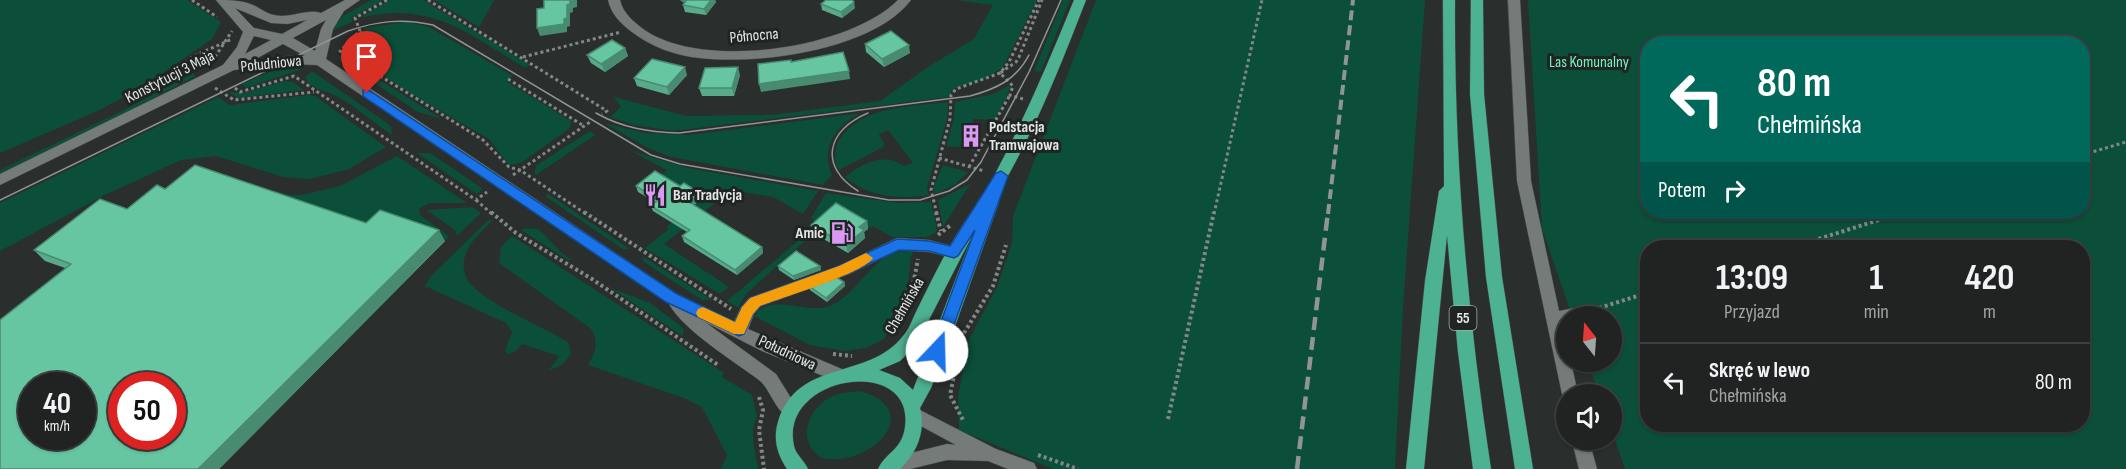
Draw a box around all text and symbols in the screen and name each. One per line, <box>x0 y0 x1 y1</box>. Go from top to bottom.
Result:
street label: Północna <box>729 24 779 48</box>
pin <box>341 31 392 93</box>
icon: arrive <box>350 40 383 73</box>
street label: Konstytucji 3 Maja <box>122 46 218 108</box>
street label: Południowa <box>240 51 302 77</box>
park label: Las Komunalny <box>1549 53 1629 72</box>
text: 80 m <box>1757 58 1831 109</box>
icon: left <box>1658 60 1736 138</box>
text: Chełmińska <box>1757 109 1862 141</box>
place label: Podstacja Tramwajowa <box>989 118 1059 155</box>
building icon: Podstacja Tramwajowa <box>958 123 984 149</box>
icon: right <box>1718 174 1751 207</box>
text: Potem <box>1658 177 1706 204</box>
restaurant icon: Bar Tradycja <box>642 182 668 208</box>
place label: Bar Tradycja <box>673 186 742 205</box>
fuel station icon: Amic <box>829 220 855 246</box>
place label: Amic <box>795 224 824 243</box>
text: 13:09 <box>1716 257 1788 300</box>
text: 1 <box>1869 257 1883 300</box>
text: 420 <box>1965 257 2014 300</box>
street label: Chełmińska <box>881 274 929 338</box>
text: Przyjazd <box>1724 300 1780 324</box>
text: min <box>1864 300 1889 324</box>
text: m <box>1983 300 1996 324</box>
road number: 55 <box>1450 306 1476 330</box>
north arrow <box>1556 306 1622 372</box>
map controls <box>1556 306 1622 450</box>
position arrow <box>905 319 969 383</box>
street label: Południowa <box>755 331 819 375</box>
text: Skręć w lewo <box>1709 357 1810 384</box>
icon: left <box>1658 366 1691 399</box>
text: 80 m <box>2035 369 2072 396</box>
speed limit sign: 50 <box>108 372 186 450</box>
button: sound <box>1556 384 1622 450</box>
text: Chełmińska <box>1709 384 1787 408</box>
text: 40 <box>43 386 71 422</box>
text: km/h <box>44 417 70 436</box>

